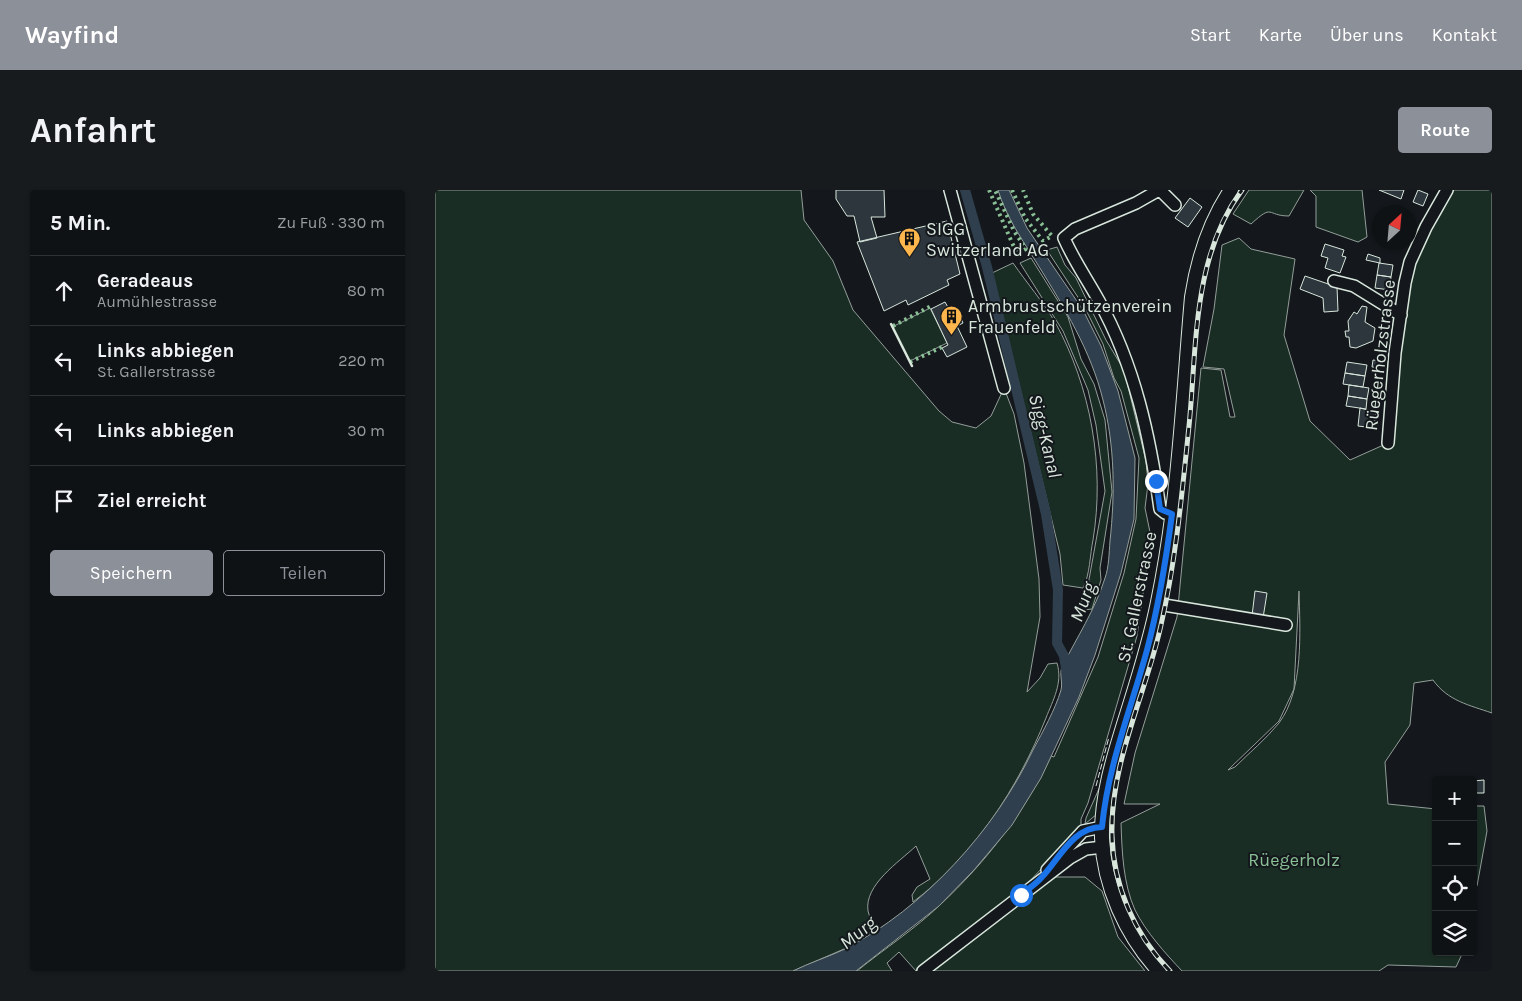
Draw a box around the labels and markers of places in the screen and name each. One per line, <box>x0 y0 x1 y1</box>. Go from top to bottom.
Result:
place label: SIGG Switzerland AG <box>926 218 1049 261</box>
building icon: SIGG Switzerland AG <box>898 227 922 258</box>
place label: Armbrustschützenverein Frauenfeld <box>968 295 1172 338</box>
building icon: Armbrustschützenverein Frauenfeld <box>940 304 964 335</box>

